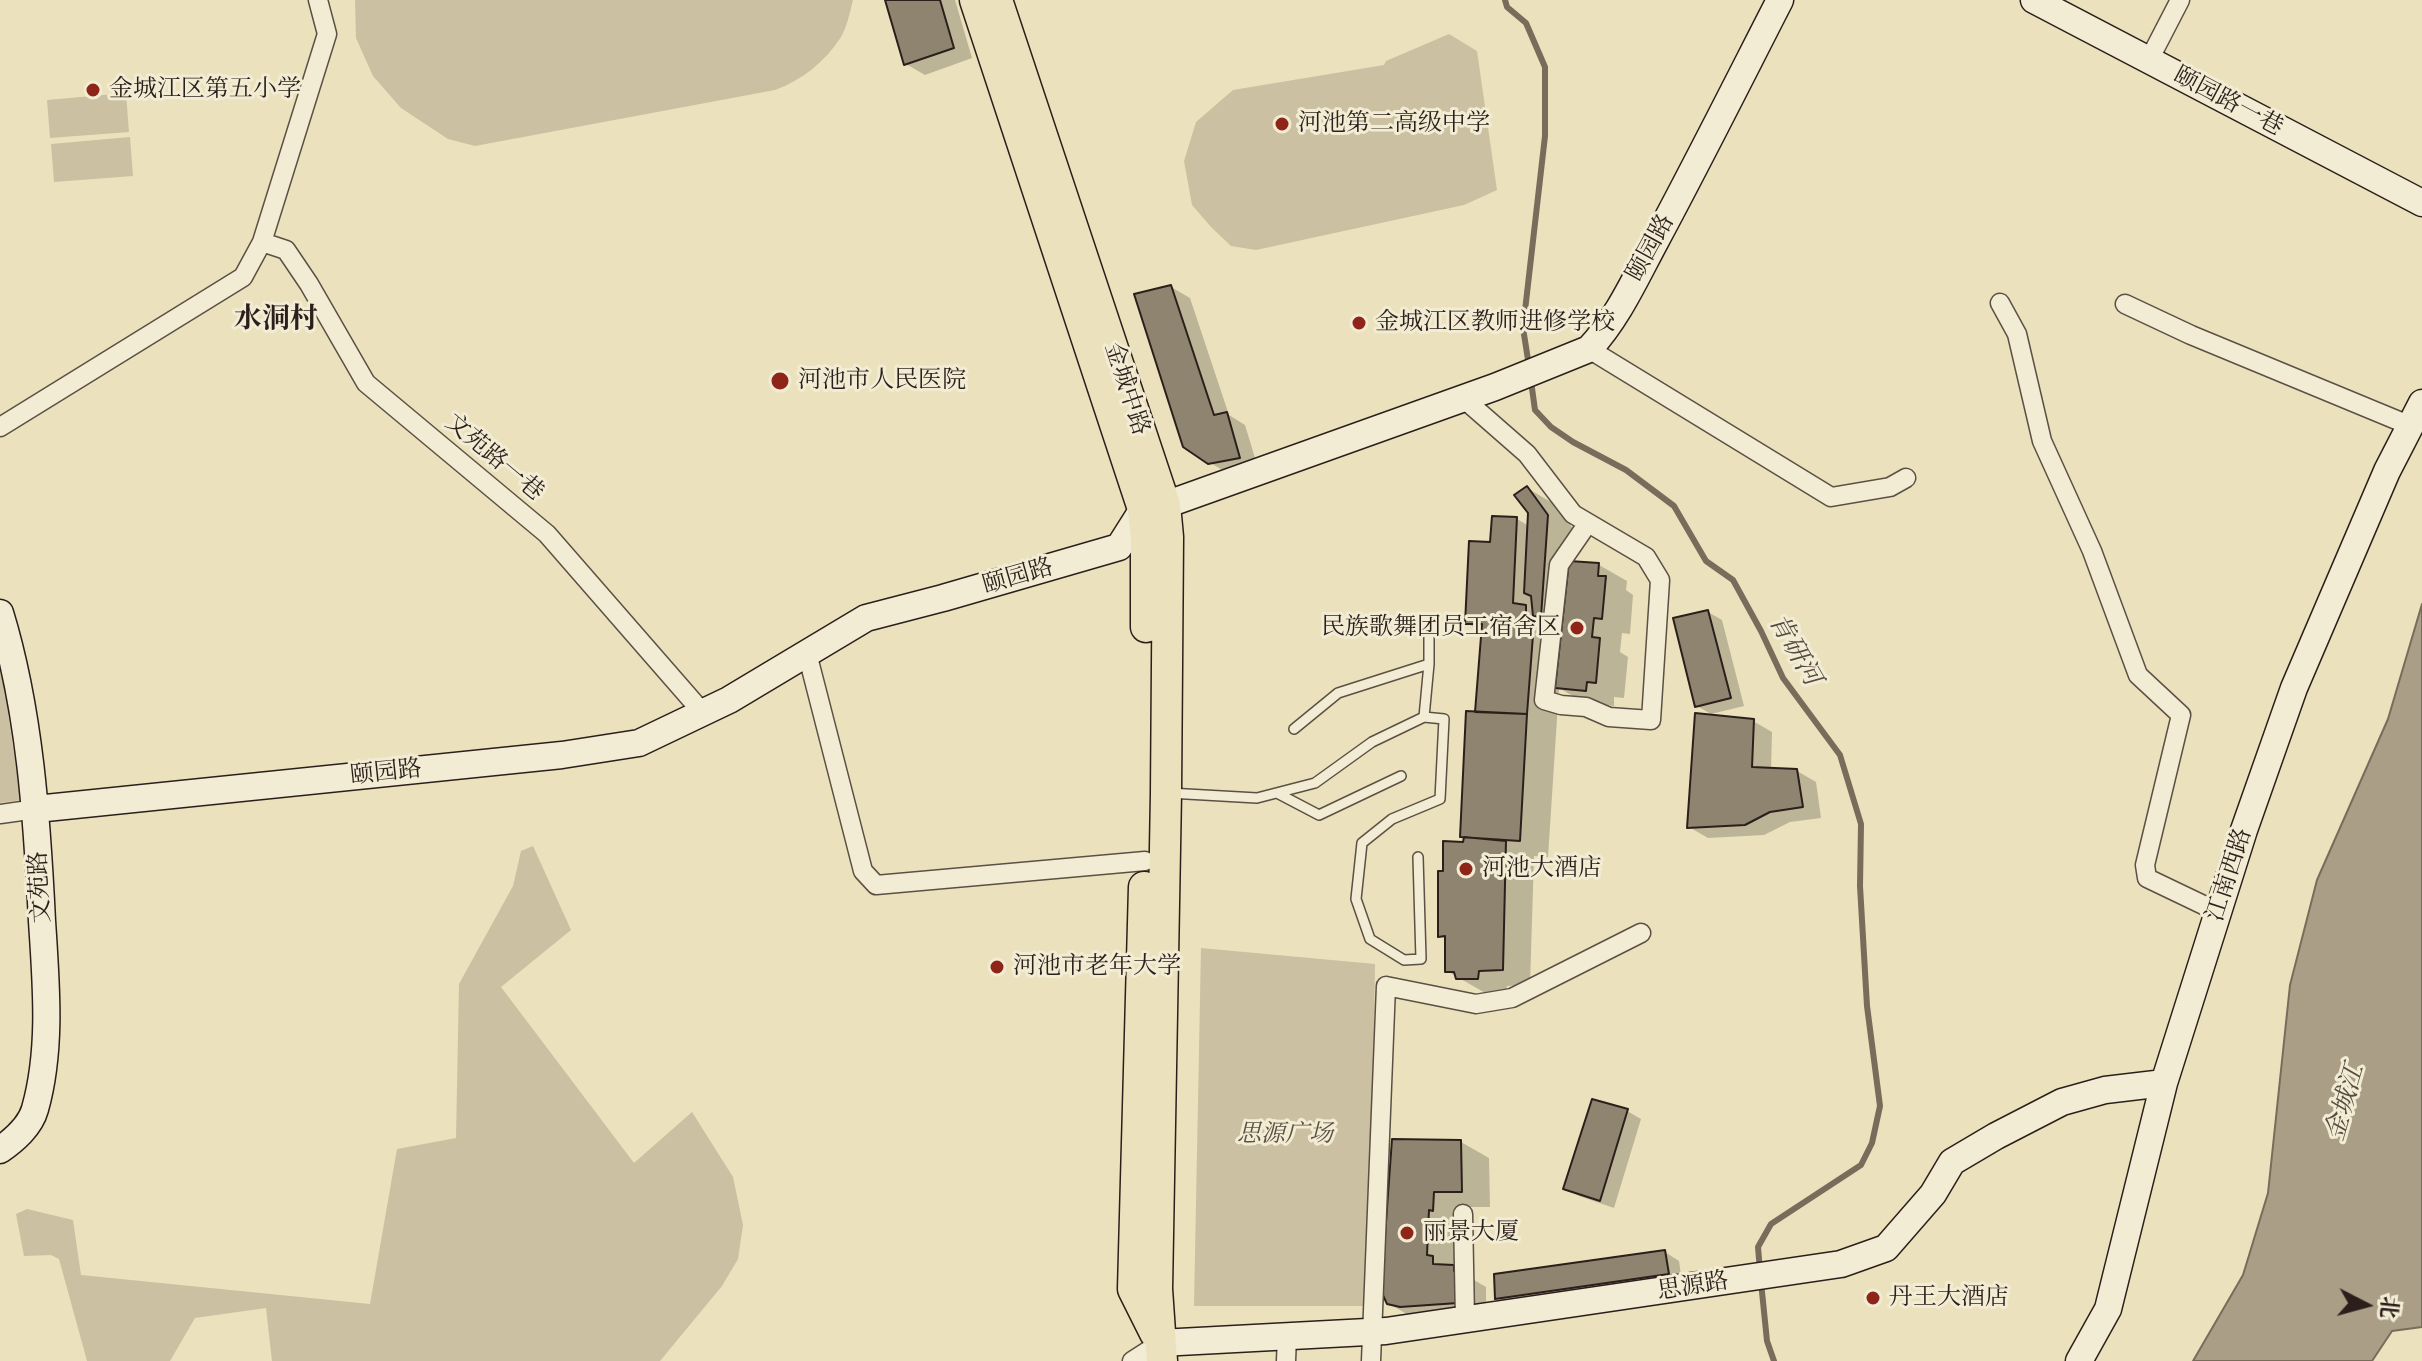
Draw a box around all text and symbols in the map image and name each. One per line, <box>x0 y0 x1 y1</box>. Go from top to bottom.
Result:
street label: 颐园路一巷 <box>2168 61 2288 143</box>
place label: 金城江区第五小学 <box>109 76 301 104</box>
marker: 金城江区第五小学 <box>84 81 102 99</box>
place label: 河池第二高级中学 <box>1298 110 1490 138</box>
marker: 河池第二高级中学 <box>1273 115 1291 133</box>
street label: 颐园路 <box>1621 210 1681 286</box>
district label: 水洞村 <box>234 303 318 337</box>
place label: 金城江区教师进修学校 <box>1375 309 1615 337</box>
marker: 金城江区教师进修学校 <box>1350 314 1368 332</box>
street label: 金城中路 <box>1097 339 1155 439</box>
place label: 河池市人民医院 <box>798 367 966 395</box>
marker: 河池市人民医院 <box>769 370 791 392</box>
street label: 文苑路一巷 <box>439 408 549 508</box>
street label: 颐园路 <box>979 553 1057 601</box>
water label: 肯研河 <box>1761 608 1827 692</box>
place label: 民族歌舞团员工宿舍区 <box>1321 614 1561 642</box>
marker: 民族歌舞团员工宿舍区 <box>1568 619 1586 637</box>
street label: 颐园路 <box>349 755 423 791</box>
street label: 江南西路 <box>2201 825 2259 925</box>
street label: 文苑路 <box>25 850 57 924</box>
place label: 河池大酒店 <box>1482 855 1602 883</box>
marker: 河池大酒店 <box>1457 860 1475 878</box>
place label: 河池市老年大学 <box>1013 953 1181 981</box>
marker: 河池市老年大学 <box>988 958 1006 976</box>
water label: 金城江 <box>2320 1061 2372 1145</box>
park label: 思源广场 <box>1237 1121 1333 1149</box>
place label: 丽景大厦 <box>1423 1219 1519 1247</box>
marker: 丽景大厦 <box>1398 1224 1416 1242</box>
north arrow <box>2326 1265 2406 1345</box>
street label: 思源路 <box>1655 1267 1731 1307</box>
place label: 丹王大酒店 <box>1889 1284 2009 1312</box>
marker: 丹王大酒店 <box>1864 1289 1882 1307</box>
text: 北 <box>2373 1295 2407 1320</box>

